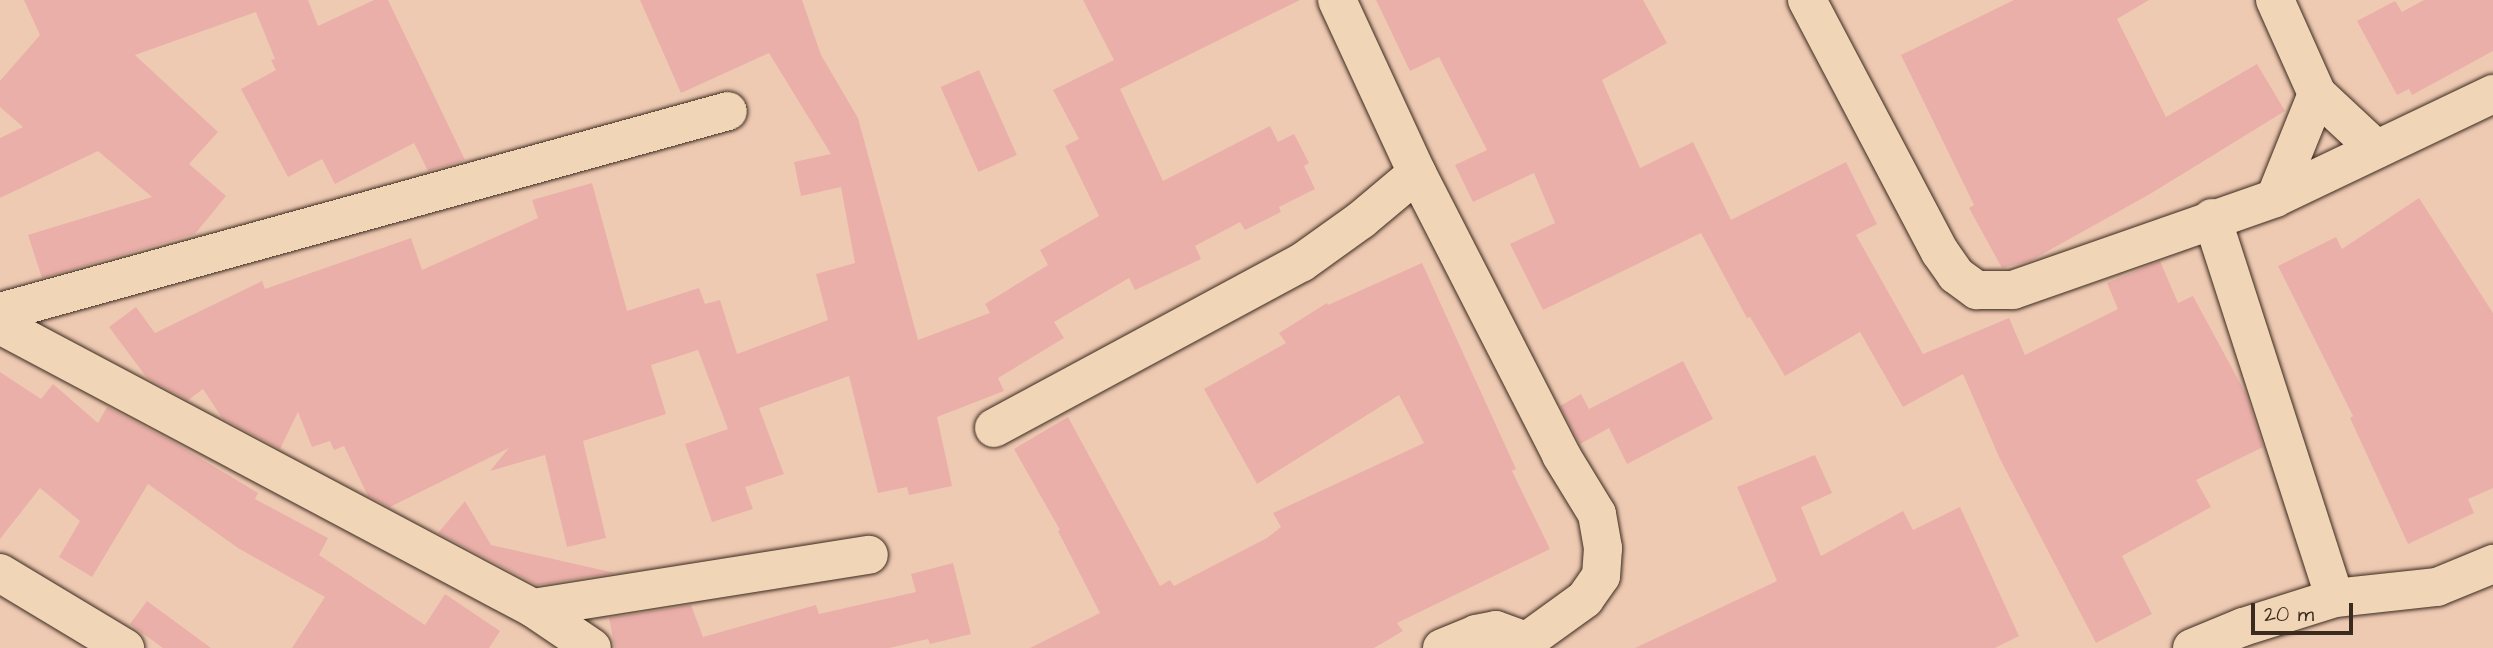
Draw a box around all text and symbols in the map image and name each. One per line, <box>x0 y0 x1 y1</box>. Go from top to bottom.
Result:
scale bar <box>2255 588 2356 632</box>
text: 20 m <box>2264 600 2314 629</box>

